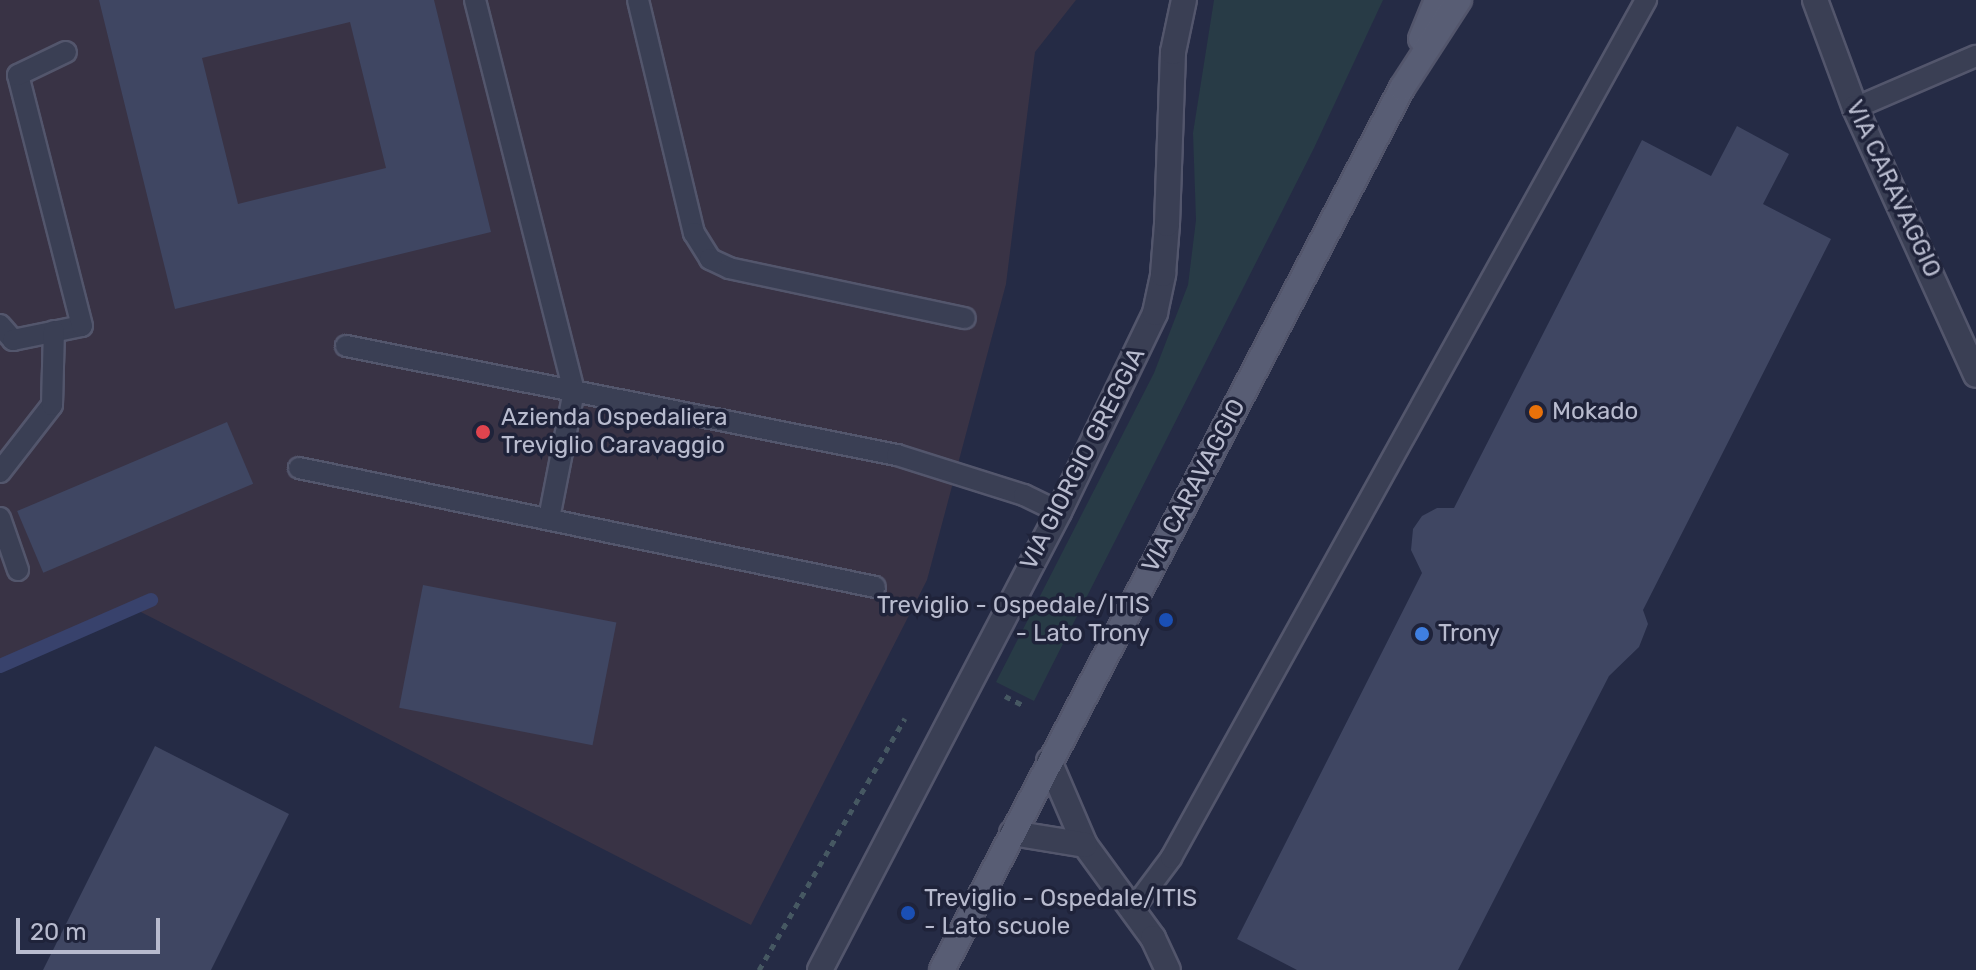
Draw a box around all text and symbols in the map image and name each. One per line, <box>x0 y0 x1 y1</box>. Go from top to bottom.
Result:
street label: VIA CARAVAGGIO <box>1839 96 1947 282</box>
street label: VIA GIORGIO GREGGIA <box>1014 343 1152 575</box>
street label: VIA CARAVAGGIO <box>1136 394 1252 578</box>
place label: Mokado <box>1552 398 1638 426</box>
marker: Mokado <box>1527 403 1545 421</box>
place label: Azienda Ospedaliera Treviglio Caravaggio <box>501 404 728 460</box>
marker: Azienda Ospedaliera Treviglio Caravaggio <box>472 421 494 443</box>
place label: Treviglio - Ospedale/ITIS - Lato Trony <box>877 592 1150 648</box>
marker: Treviglio - Ospedale/ITIS - Lato Trony <box>1157 611 1175 629</box>
place label: Trony <box>1438 620 1500 648</box>
marker: Trony <box>1413 625 1431 643</box>
place label: Treviglio - Ospedale/ITIS - Lato scuole <box>924 885 1197 941</box>
scale bar <box>20 902 164 952</box>
marker: Treviglio - Ospedale/ITIS - Lato scuole <box>899 904 917 922</box>
text: 20 m <box>30 918 87 946</box>

